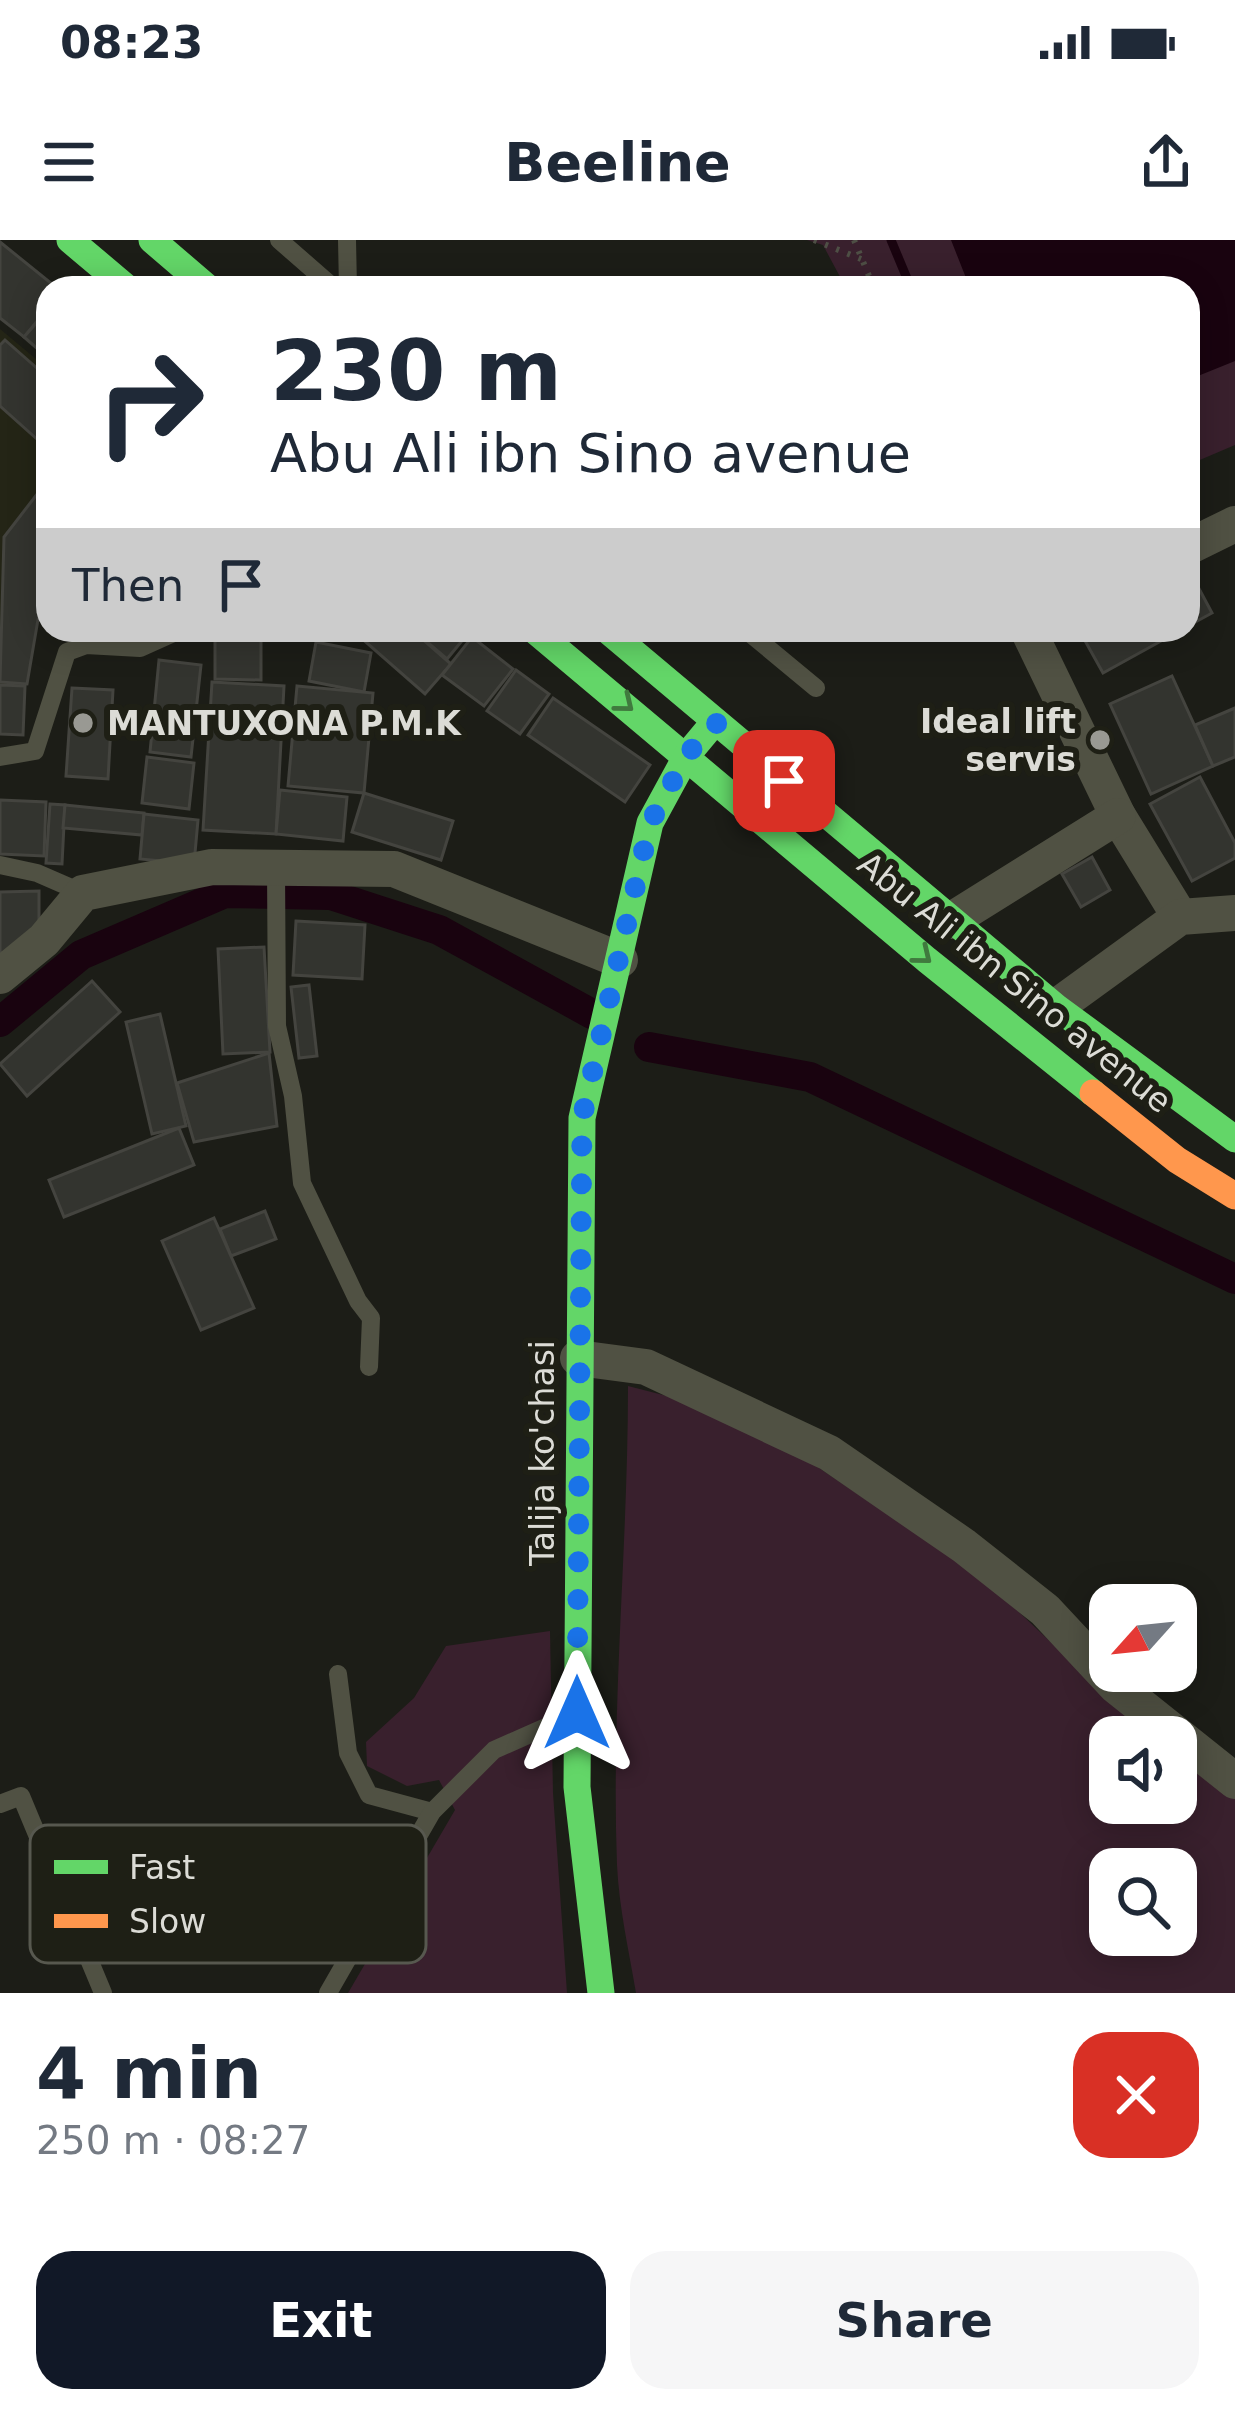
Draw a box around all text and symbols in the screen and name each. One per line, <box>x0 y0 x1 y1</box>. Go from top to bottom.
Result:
text: 08:23 <box>60 16 203 69</box>
icon: menu <box>36 129 102 195</box>
icon: share <box>1133 129 1199 195</box>
text: Beeline <box>504 131 731 194</box>
text: 230 m <box>270 322 562 420</box>
icon: right <box>72 324 228 480</box>
text: Abu Ali ibn Sino avenue <box>270 422 911 485</box>
icon: arrive <box>208 552 274 618</box>
text: Then <box>72 559 184 612</box>
one-way arrow <box>611 690 633 711</box>
place label: Ideal lift servis <box>920 702 1076 779</box>
place label: MANTUXONA P.M.K <box>107 704 462 743</box>
marker: MANTUXONA P.M.K <box>70 710 96 736</box>
marker: Ideal lift servis <box>1087 727 1113 753</box>
pin <box>733 730 835 832</box>
icon: arrive <box>751 748 817 814</box>
street label: Abu Ali ibn Sino avenue <box>850 844 1179 1121</box>
one-way arrow <box>909 942 931 963</box>
street label: Talija ko'chasi <box>523 1340 562 1567</box>
north arrow <box>1089 1584 1197 1692</box>
map controls <box>1089 1584 1197 1956</box>
position arrow <box>514 1650 640 1776</box>
button: sound <box>1089 1716 1197 1824</box>
legend <box>30 1825 426 1963</box>
text: Fast <box>129 1848 195 1887</box>
button: search <box>1089 1848 1197 1956</box>
text: Slow <box>129 1902 206 1941</box>
text: 4 min <box>36 2031 262 2115</box>
button: close <box>1073 2032 1199 2158</box>
text: 250 m · 08:27 <box>36 2118 310 2163</box>
button: Exit <box>36 2251 606 2389</box>
button: Share <box>630 2251 1199 2389</box>

